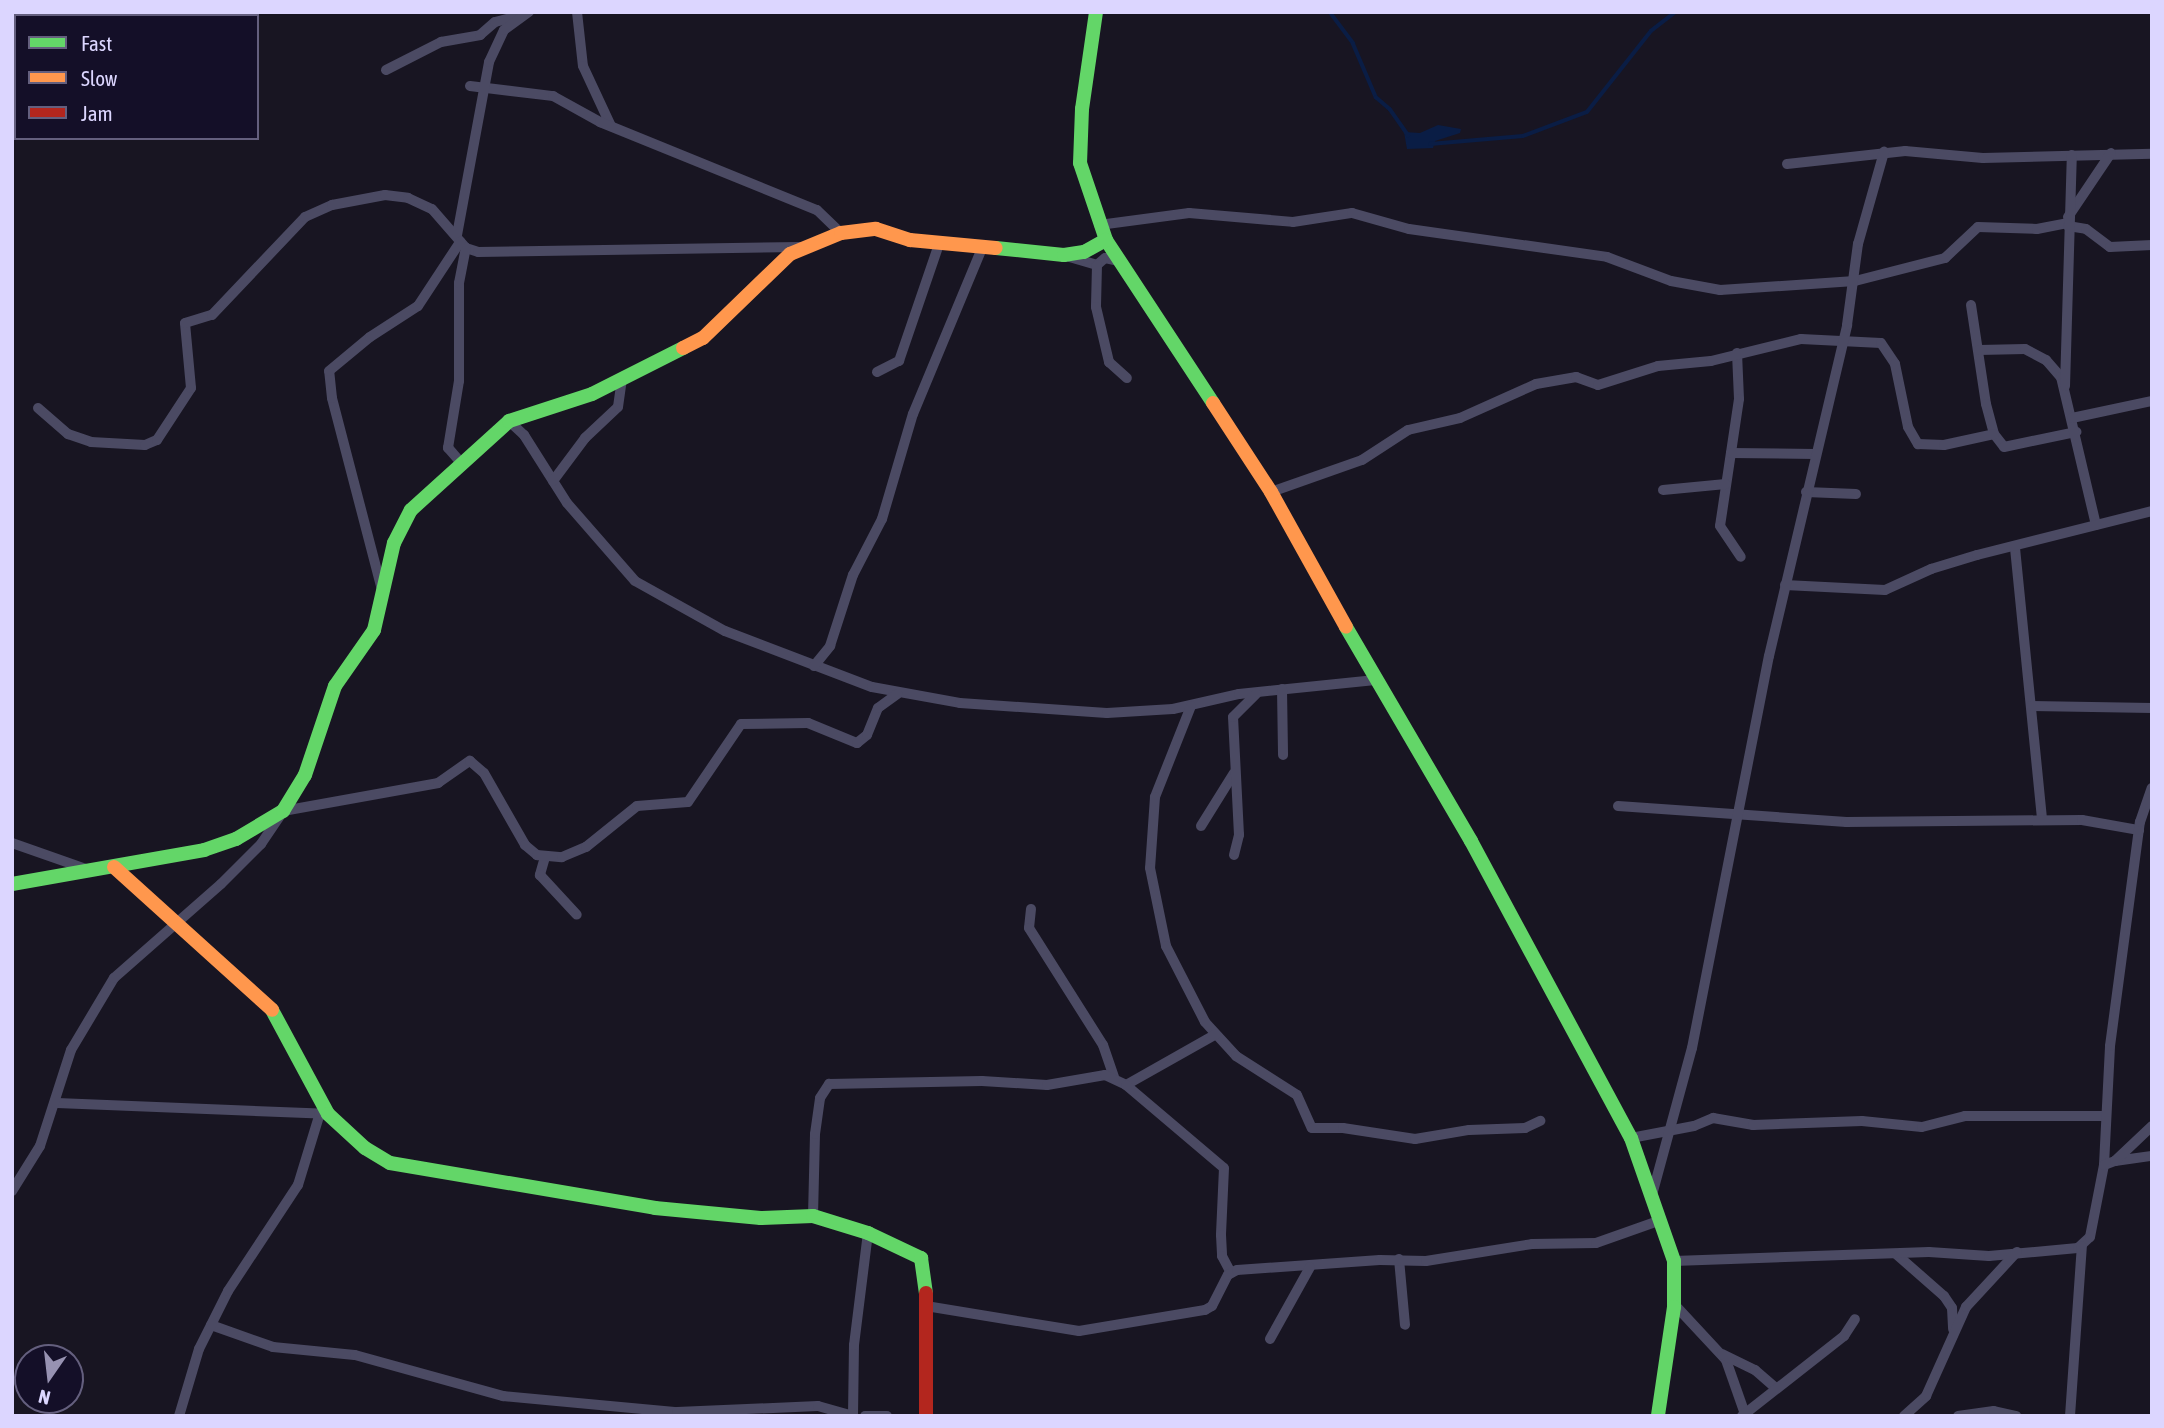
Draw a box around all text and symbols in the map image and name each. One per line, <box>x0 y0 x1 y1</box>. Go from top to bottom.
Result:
legend <box>14 14 259 140</box>
text: Fast <box>81 31 112 55</box>
text: Slow <box>81 66 117 90</box>
text: Jam <box>81 101 113 125</box>
north arrow <box>14 1344 84 1414</box>
text: N <box>36 1385 53 1409</box>

